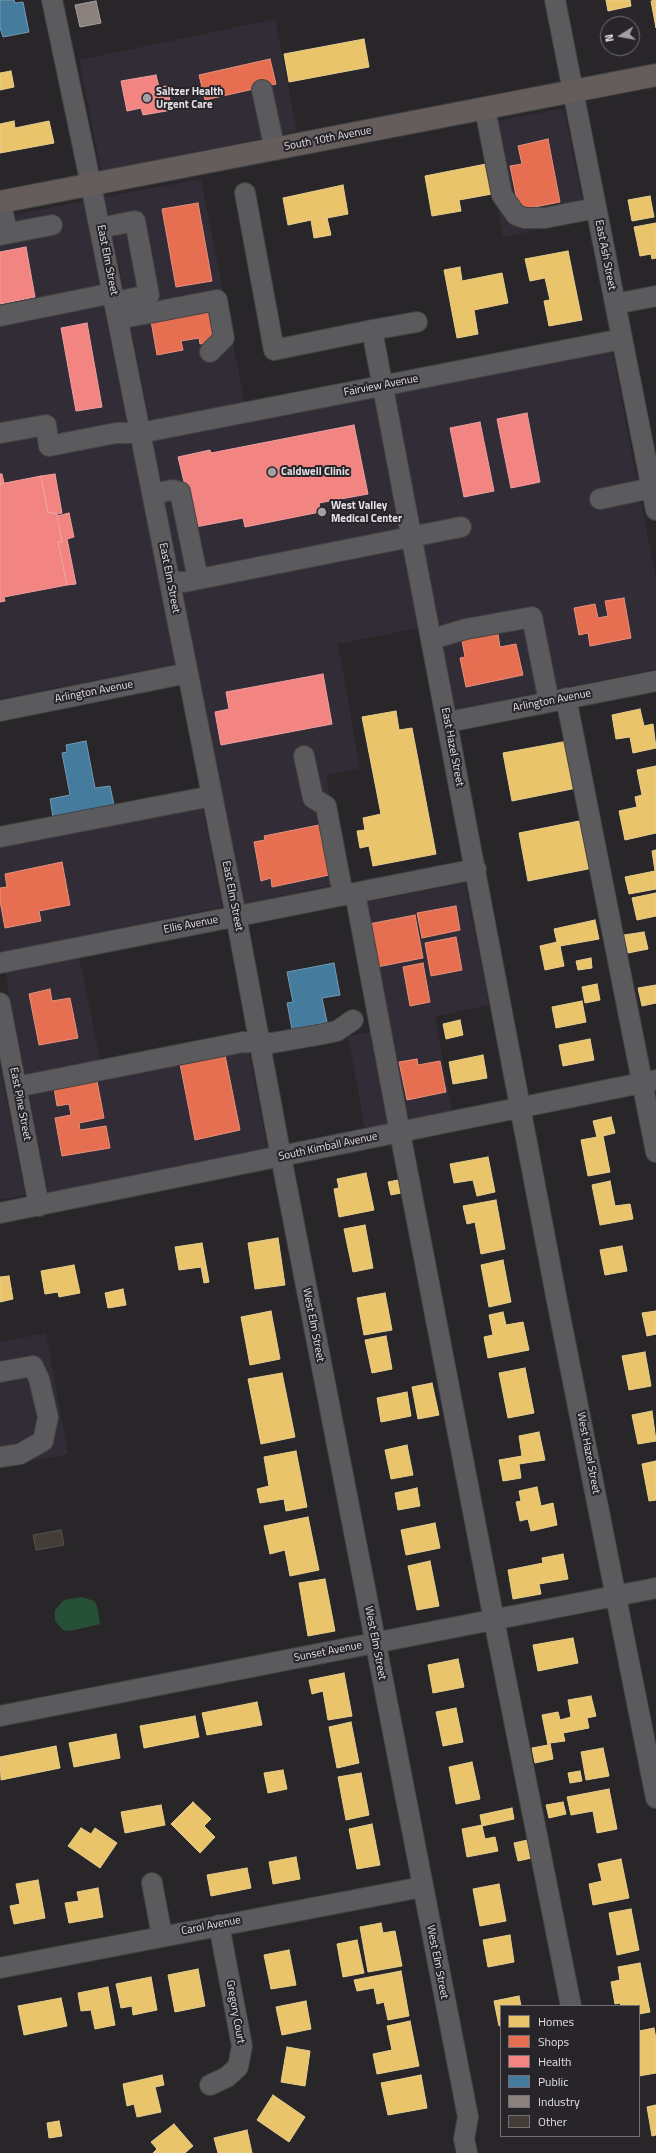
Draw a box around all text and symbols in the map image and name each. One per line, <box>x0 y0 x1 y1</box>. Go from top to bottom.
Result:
north arrow <box>600 16 640 56</box>
text: N <box>601 33 618 43</box>
place label: Saltzer Health Urgent Care <box>156 85 223 111</box>
marker: Saltzer Health Urgent Care <box>141 92 153 104</box>
street label: South 10th Avenue <box>283 124 373 154</box>
street label: East Ash Street <box>592 219 618 291</box>
street label: East Elm Street <box>94 224 120 296</box>
street label: Fairview Avenue <box>343 372 419 400</box>
place label: Caldwell Clinic <box>281 465 350 479</box>
marker: Caldwell Clinic <box>266 466 278 478</box>
place label: West Valley Medical Center <box>331 499 402 525</box>
marker: West Valley Medical Center <box>316 506 328 518</box>
street label: East Elm Street <box>156 542 182 614</box>
street label: Arlington Avenue <box>54 678 134 706</box>
street label: Arlington Avenue <box>512 687 592 715</box>
street label: East Hazel Street <box>438 707 466 787</box>
street label: East Elm Street <box>219 860 245 932</box>
street label: Ellis Avenue <box>162 913 220 937</box>
street label: East Pine Street <box>6 1066 34 1142</box>
street label: South Kimball Avenue <box>277 1130 379 1164</box>
street label: West Elm Street <box>299 1287 327 1363</box>
street label: West Hazel Street <box>574 1411 602 1495</box>
street label: West Elm Street <box>361 1605 389 1681</box>
street label: Sunset Avenue <box>293 1639 363 1665</box>
street label: Carol Avenue <box>180 1914 242 1938</box>
street label: West Elm Street <box>423 1924 451 2000</box>
street label: Gregory Court <box>223 1979 247 2045</box>
legend <box>500 2005 640 2137</box>
text: Homes <box>538 2012 574 2031</box>
text: Shops <box>538 2032 569 2051</box>
text: Health <box>538 2052 572 2071</box>
text: Public <box>538 2072 568 2091</box>
text: Industry <box>538 2092 580 2111</box>
text: Other <box>538 2112 567 2131</box>

